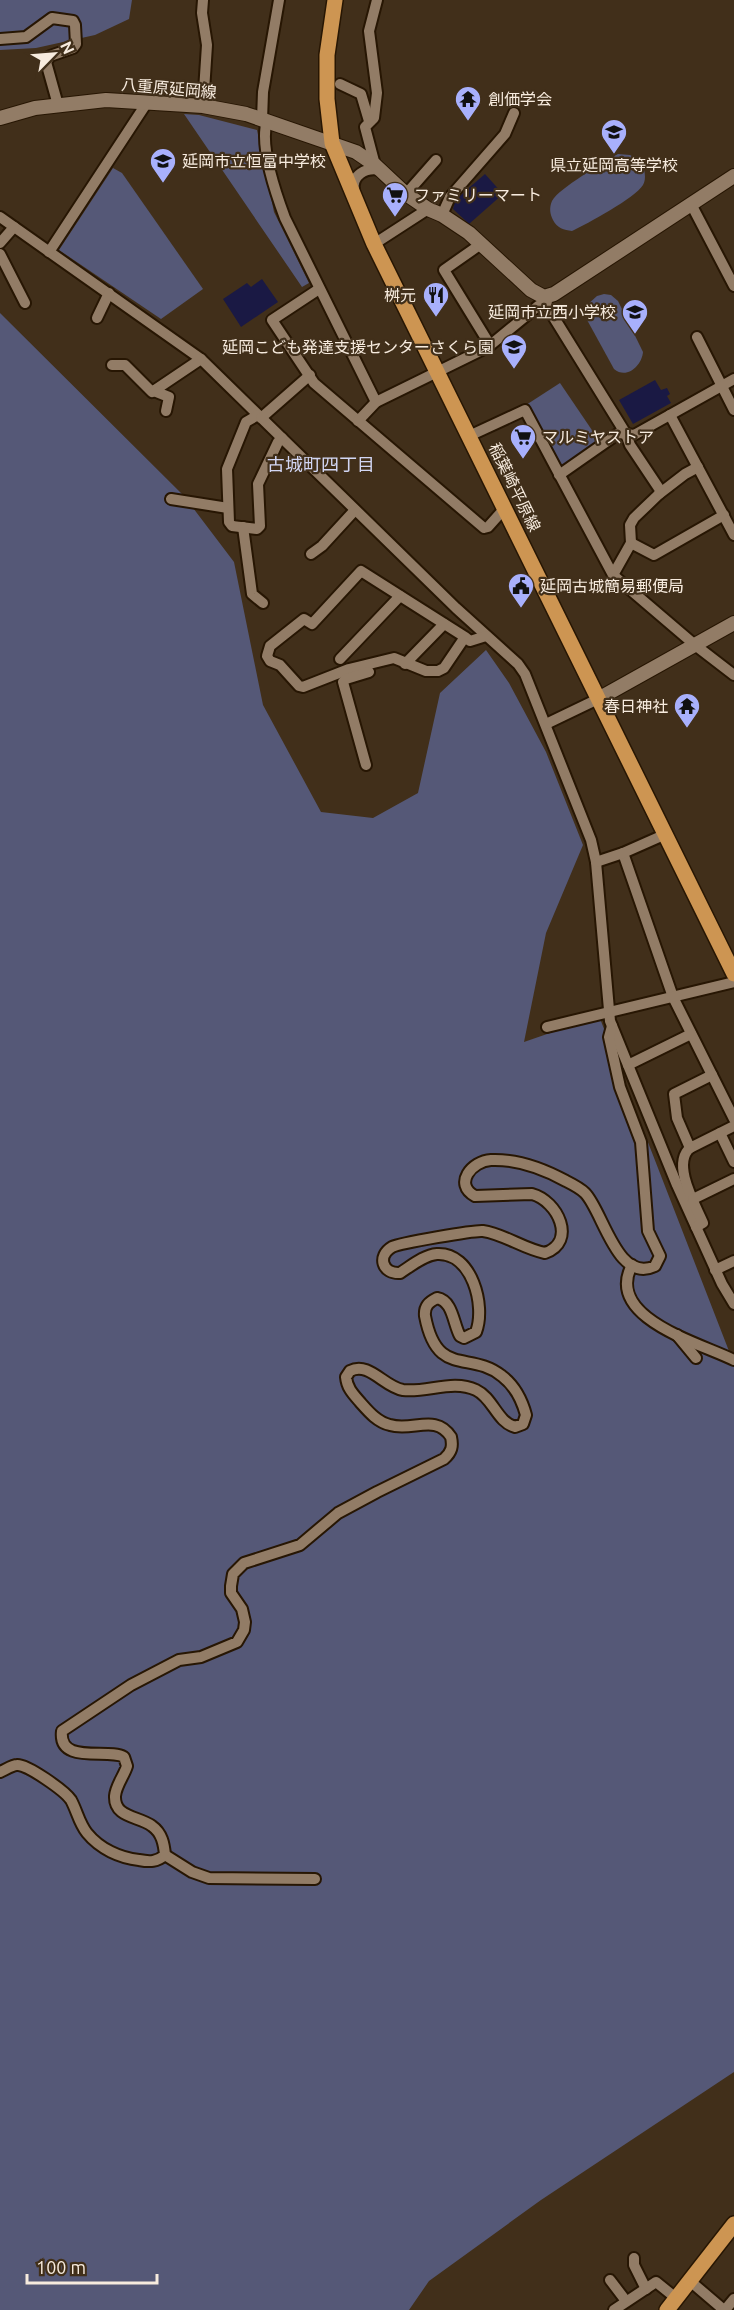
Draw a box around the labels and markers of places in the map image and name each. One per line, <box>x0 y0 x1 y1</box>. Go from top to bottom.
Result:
temple icon: 創価学会 <box>453 84 483 122</box>
place label: 創価学会 <box>488 90 552 108</box>
school or university icon: 県立延岡高等学校 <box>599 117 629 155</box>
school or university icon: 延岡市立恒富中学校 <box>148 146 178 184</box>
place label: 延岡市立恒富中学校 <box>182 152 326 170</box>
place label: 県立延岡高等学校 <box>550 156 678 174</box>
supermarket icon: ファミリーマート <box>380 180 410 218</box>
place label: ファミリーマート <box>414 186 542 204</box>
restaurant icon: 桝元 <box>421 280 451 318</box>
place label: 桝元 <box>384 286 416 304</box>
school or university icon: 延岡市立西小学校 <box>620 297 650 335</box>
place label: 延岡市立西小学校 <box>488 303 616 321</box>
school or university icon: 延岡こども発達支援センターさくら園 <box>499 332 529 370</box>
place label: 延岡こども発達支援センターさくら園 <box>222 338 494 356</box>
supermarket icon: マルミヤストア <box>508 422 538 460</box>
place label: マルミヤストア <box>542 428 654 446</box>
public building icon: 延岡古城簡易郵便局 <box>506 571 536 609</box>
place label: 延岡古城簡易郵便局 <box>540 577 684 595</box>
temple icon: 春日神社 <box>672 691 702 729</box>
place label: 春日神社 <box>604 697 668 715</box>

